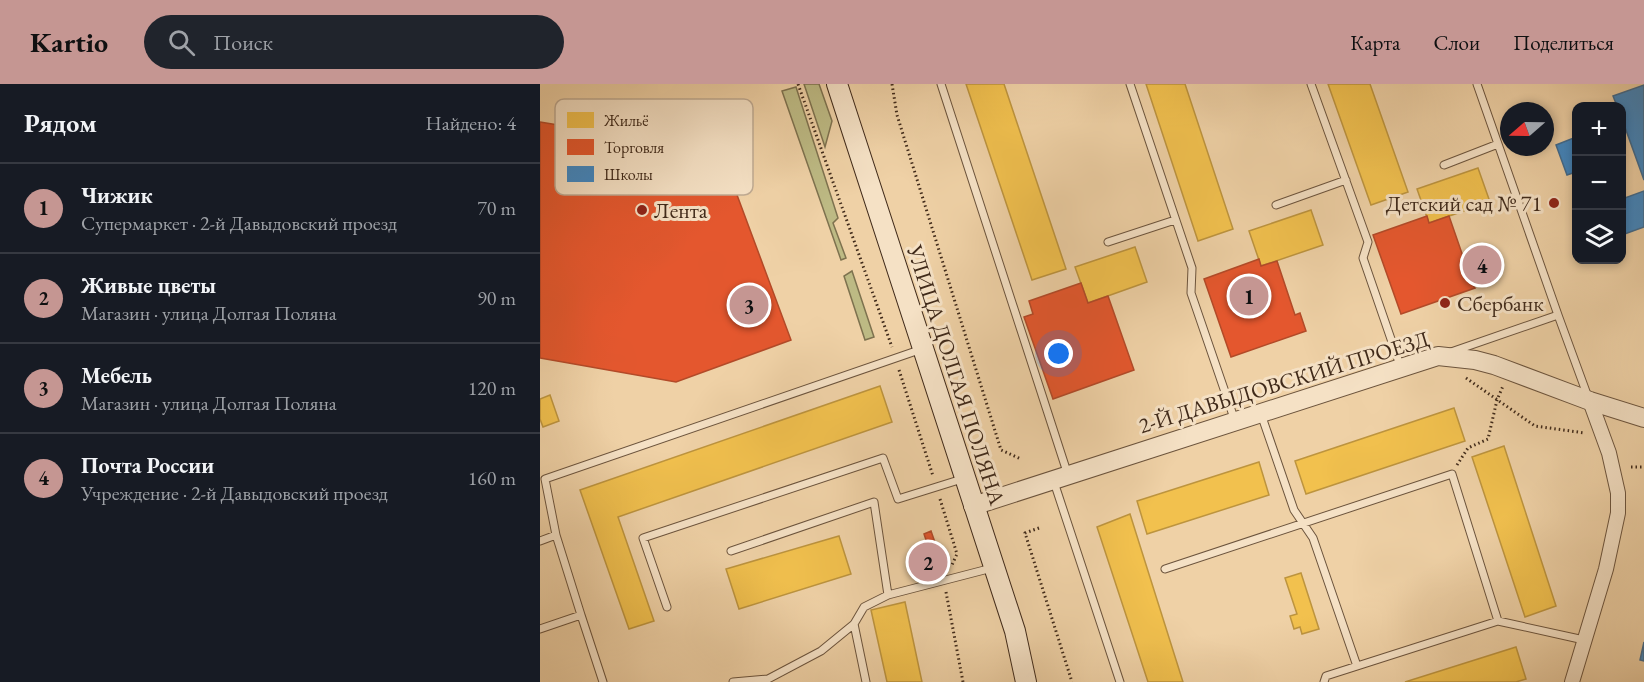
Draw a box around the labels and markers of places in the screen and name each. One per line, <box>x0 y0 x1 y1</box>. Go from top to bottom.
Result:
place label: Детский сад № 71 <box>1386 189 1542 218</box>
place label: Лента <box>654 196 708 225</box>
marker: Детский сад № 71 <box>1547 196 1561 210</box>
marker: Лента <box>635 203 649 217</box>
pin: 4 <box>1462 242 1502 288</box>
pin: 1 <box>1230 274 1268 318</box>
pin: 3 <box>730 282 768 328</box>
place label: Сбербанк <box>1457 289 1544 318</box>
marker: Сбербанк <box>1438 296 1452 310</box>
pin: 2 <box>908 540 948 584</box>

